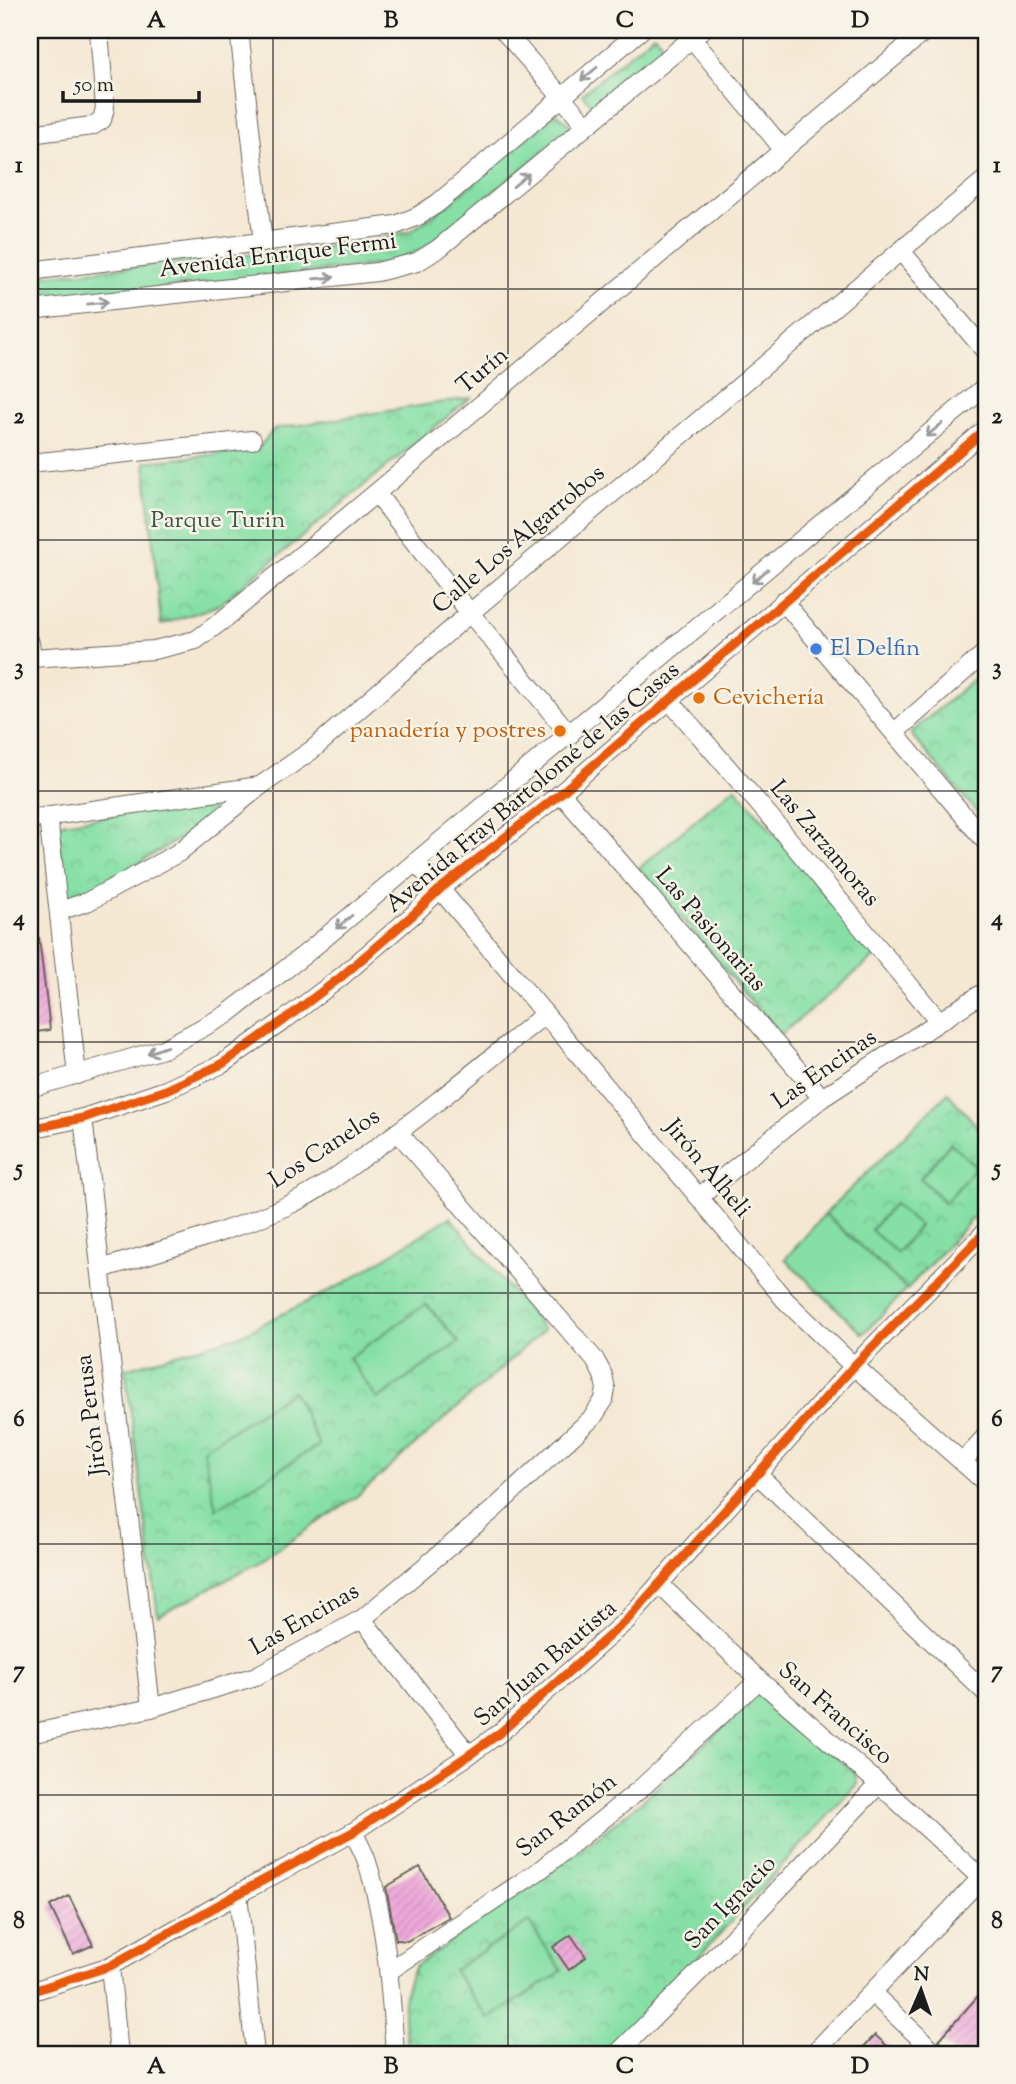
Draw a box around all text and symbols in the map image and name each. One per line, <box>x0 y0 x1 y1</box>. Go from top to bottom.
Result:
text: A <box>147 5 166 38</box>
text: B <box>384 5 399 38</box>
text: C <box>616 5 634 38</box>
text: D <box>851 5 869 38</box>
scale bar <box>63 60 200 104</box>
one-way arrow <box>580 66 598 82</box>
text: 50 m <box>73 71 114 101</box>
text: 1 <box>15 150 23 183</box>
text: 1 <box>993 150 1001 183</box>
one-way arrow <box>512 172 530 188</box>
street label: Avenida Enrique Fermi <box>157 225 399 287</box>
one-way arrow <box>312 272 335 285</box>
one-way arrow <box>86 296 108 309</box>
street label: Turín <box>450 339 516 403</box>
text: 2 <box>14 401 25 434</box>
text: 2 <box>992 401 1003 434</box>
one-way arrow <box>925 421 943 437</box>
street label: Calle Los Algarrobos <box>425 457 613 623</box>
park label: Parque Turin <box>151 504 285 538</box>
one-way arrow <box>751 568 769 584</box>
place label: El Delfin <box>830 632 920 666</box>
marker: El Delfin <box>808 641 824 657</box>
text: 3 <box>14 652 24 685</box>
text: 3 <box>992 652 1002 685</box>
street label: Avenida Fray Bartolomé de las Casas <box>378 654 688 922</box>
place label: Cevichería <box>713 681 824 715</box>
marker: Cevichería <box>691 690 707 706</box>
place label: panadería y postres <box>349 714 546 748</box>
marker: panadería y postres <box>552 723 568 739</box>
street label: Las Zarzamoras <box>761 773 887 915</box>
street label: Las Pasionarias <box>646 860 774 1000</box>
text: 4 <box>12 903 25 936</box>
text: 4 <box>990 903 1003 936</box>
one-way arrow <box>335 914 353 930</box>
street label: Las Encinas <box>766 1021 884 1119</box>
one-way arrow <box>147 1045 169 1057</box>
street label: Los Canelos <box>263 1100 387 1198</box>
street label: Jirón Alheli <box>654 1111 759 1226</box>
text: 5 <box>13 1153 23 1186</box>
text: 5 <box>991 1153 1001 1186</box>
street label: Jirón Perusa <box>68 1352 117 1480</box>
text: 6 <box>13 1404 25 1437</box>
text: 6 <box>991 1404 1003 1437</box>
street label: Las Encinas <box>244 1575 366 1665</box>
street label: San Juan Bautista <box>467 1592 625 1736</box>
street label: San Francisco <box>770 1654 900 1774</box>
text: 7 <box>13 1655 25 1688</box>
text: 7 <box>991 1655 1003 1688</box>
street label: San Ramón <box>509 1766 625 1866</box>
street label: San Ignacio <box>677 1848 785 1958</box>
text: 8 <box>13 1906 25 1939</box>
text: 8 <box>991 1906 1003 1939</box>
north arrow <box>886 1954 956 2024</box>
text: N <box>913 1962 930 1989</box>
text: A <box>147 2051 166 2084</box>
text: B <box>384 2051 399 2084</box>
text: C <box>616 2051 634 2084</box>
text: D <box>851 2051 869 2084</box>

